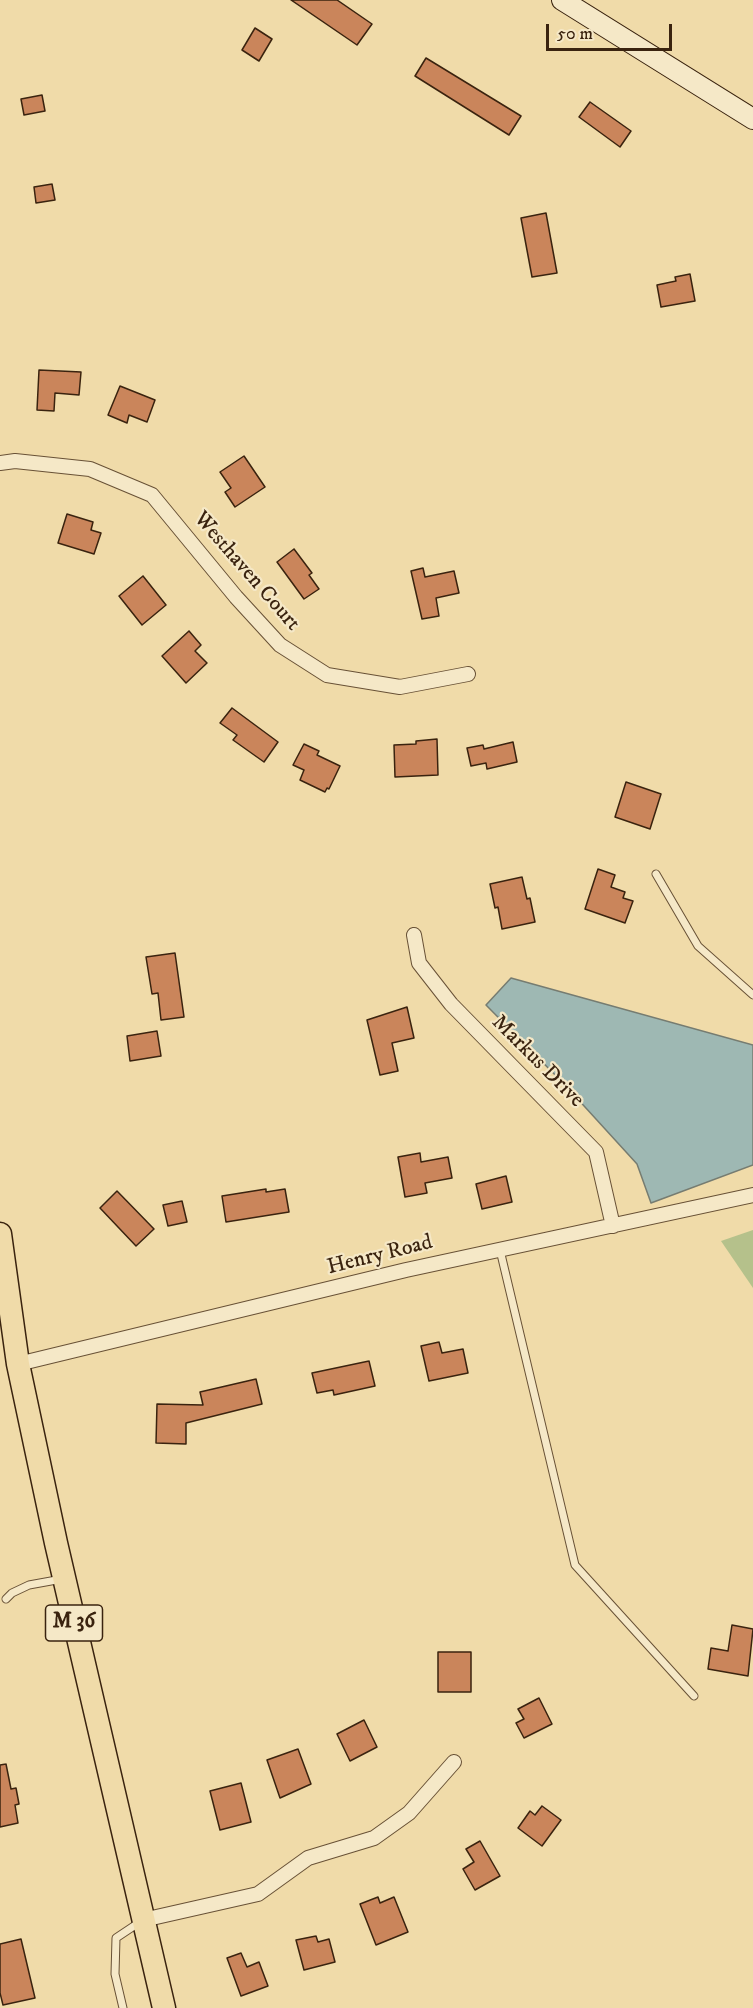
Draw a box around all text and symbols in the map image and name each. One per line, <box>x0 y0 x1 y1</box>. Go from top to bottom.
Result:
scale bar <box>549 12 675 50</box>
text: 50 m <box>557 23 593 45</box>
street label: Westhaven Court <box>187 507 305 637</box>
street label: Markus Drive <box>485 1010 589 1114</box>
street label: Henry Road <box>325 1230 435 1282</box>
road number: M 36 <box>46 1605 103 1641</box>

